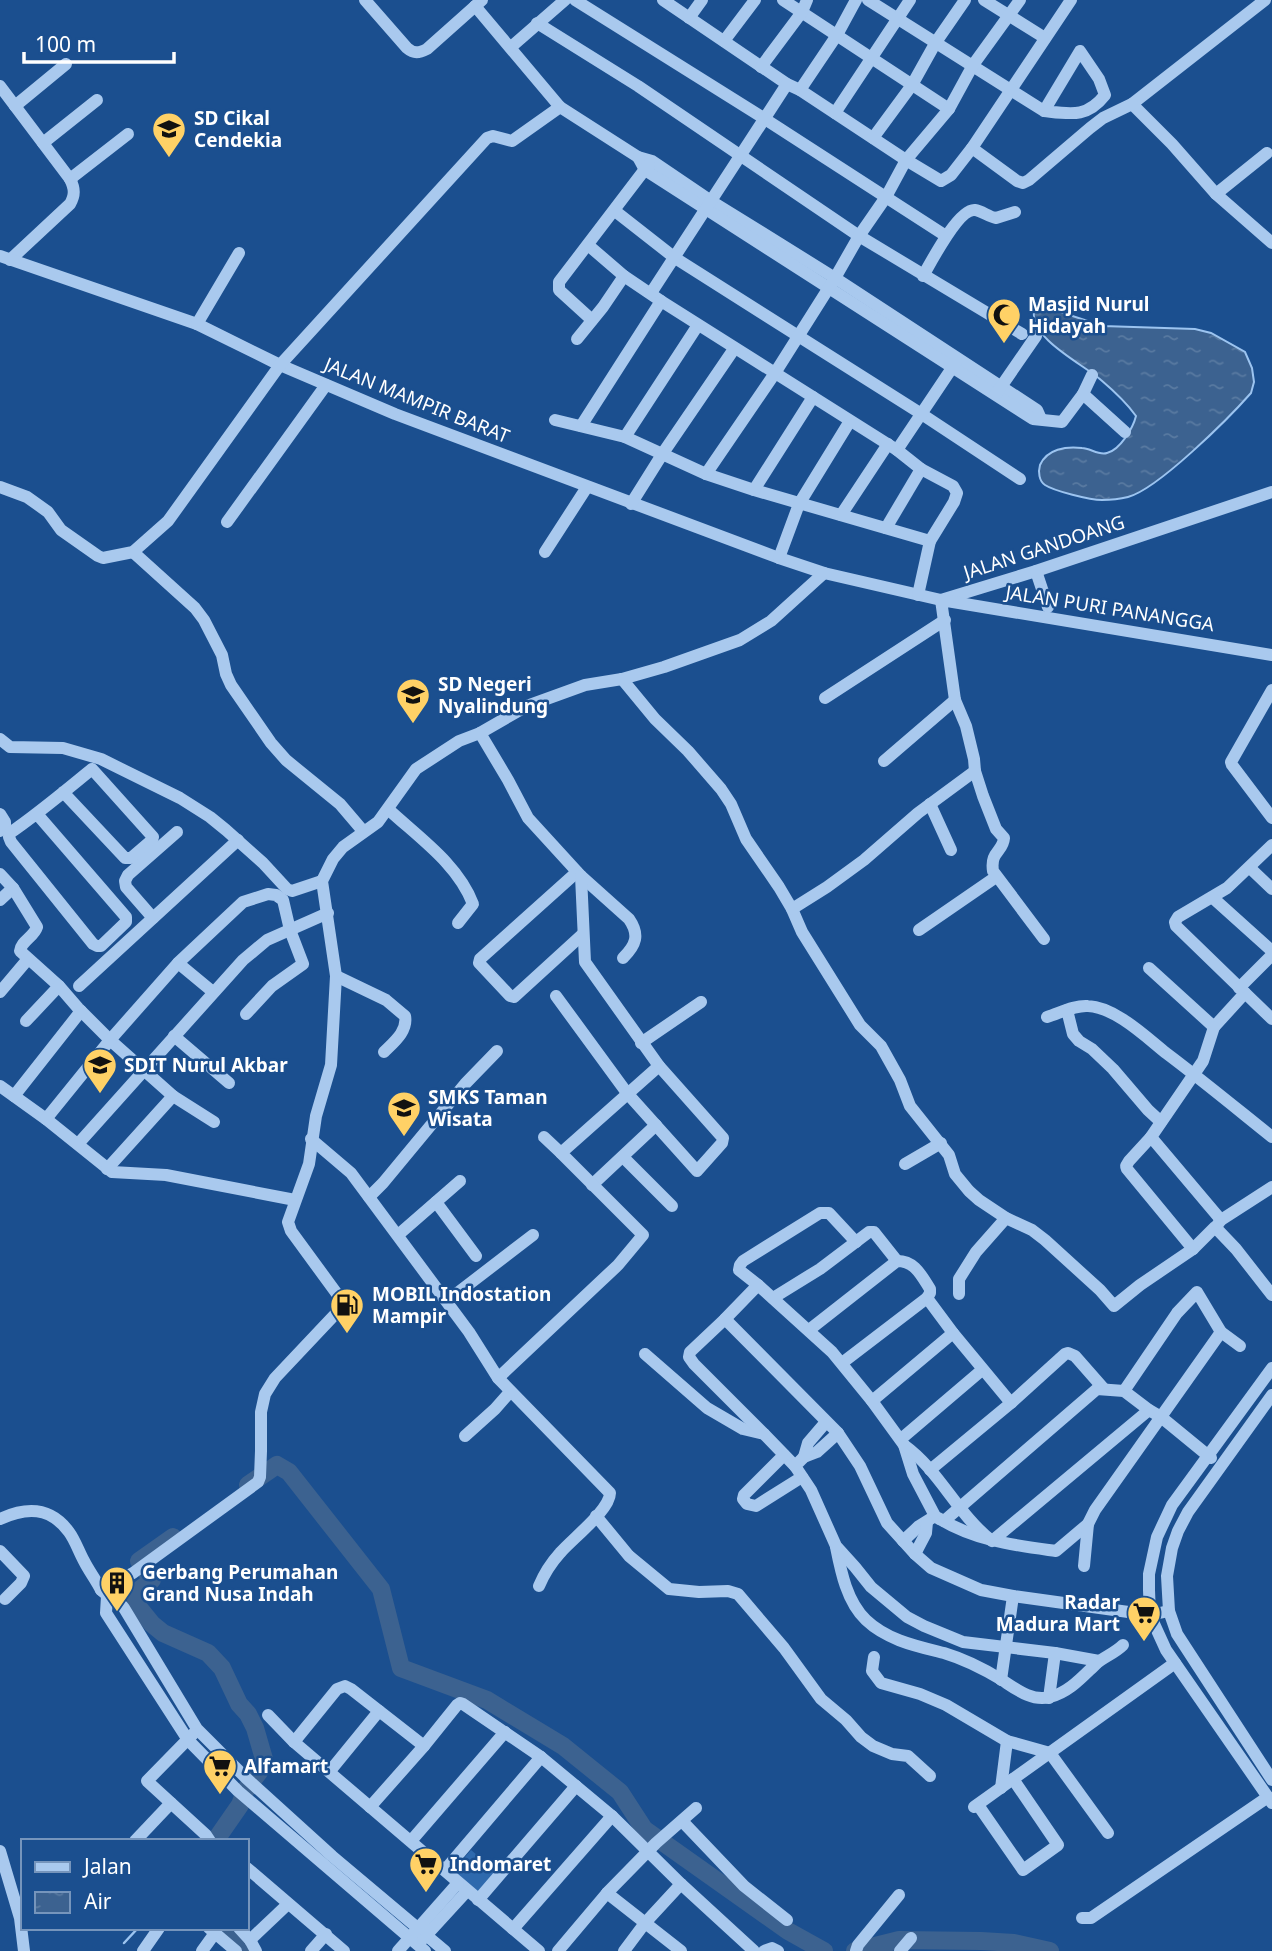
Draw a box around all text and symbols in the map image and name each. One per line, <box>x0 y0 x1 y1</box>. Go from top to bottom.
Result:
scale bar <box>24 21 175 65</box>
text: 100 m <box>35 30 96 58</box>
place label: SD Cikal Cendekia <box>194 105 282 153</box>
school or university icon: SD Cikal Cendekia <box>150 110 188 159</box>
place label: Masjid Nurul Hidayah <box>1028 291 1149 339</box>
mosque icon: Masjid Nurul Hidayah <box>985 296 1023 345</box>
street label: JALAN MAMPIR BARAT <box>319 350 514 449</box>
street label: JALAN GANDOANG <box>958 509 1128 586</box>
street label: JALAN PURI PANANGGA <box>1002 578 1217 637</box>
place label: SD Negeri Nyalindung <box>438 671 548 719</box>
school or university icon: SD Negeri Nyalindung <box>394 676 432 725</box>
school or university icon: SDIT Nurul Akbar <box>81 1046 119 1095</box>
place label: SDIT Nurul Akbar <box>124 1052 288 1078</box>
place label: SMKS Taman Wisata <box>428 1084 548 1132</box>
school or university icon: SMKS Taman Wisata <box>385 1089 423 1138</box>
place label: MOBIL Indostation Mampir <box>372 1281 551 1329</box>
fuel station icon: MOBIL Indostation Mampir <box>328 1286 366 1335</box>
place label: Gerbang Perumahan Grand Nusa Indah <box>142 1559 338 1607</box>
building icon: Gerbang Perumahan Grand Nusa Indah <box>98 1564 136 1613</box>
place label: Radar Madura Mart <box>996 1589 1120 1637</box>
supermarket icon: Radar Madura Mart <box>1125 1594 1163 1643</box>
supermarket icon: Alfamart <box>201 1747 239 1796</box>
place label: Alfamart <box>244 1753 328 1779</box>
legend <box>21 1839 248 1930</box>
supermarket icon: Indomaret <box>407 1845 445 1894</box>
place label: Indomaret <box>450 1851 551 1877</box>
text: Jalan <box>82 1852 132 1880</box>
text: Air <box>84 1887 112 1915</box>

